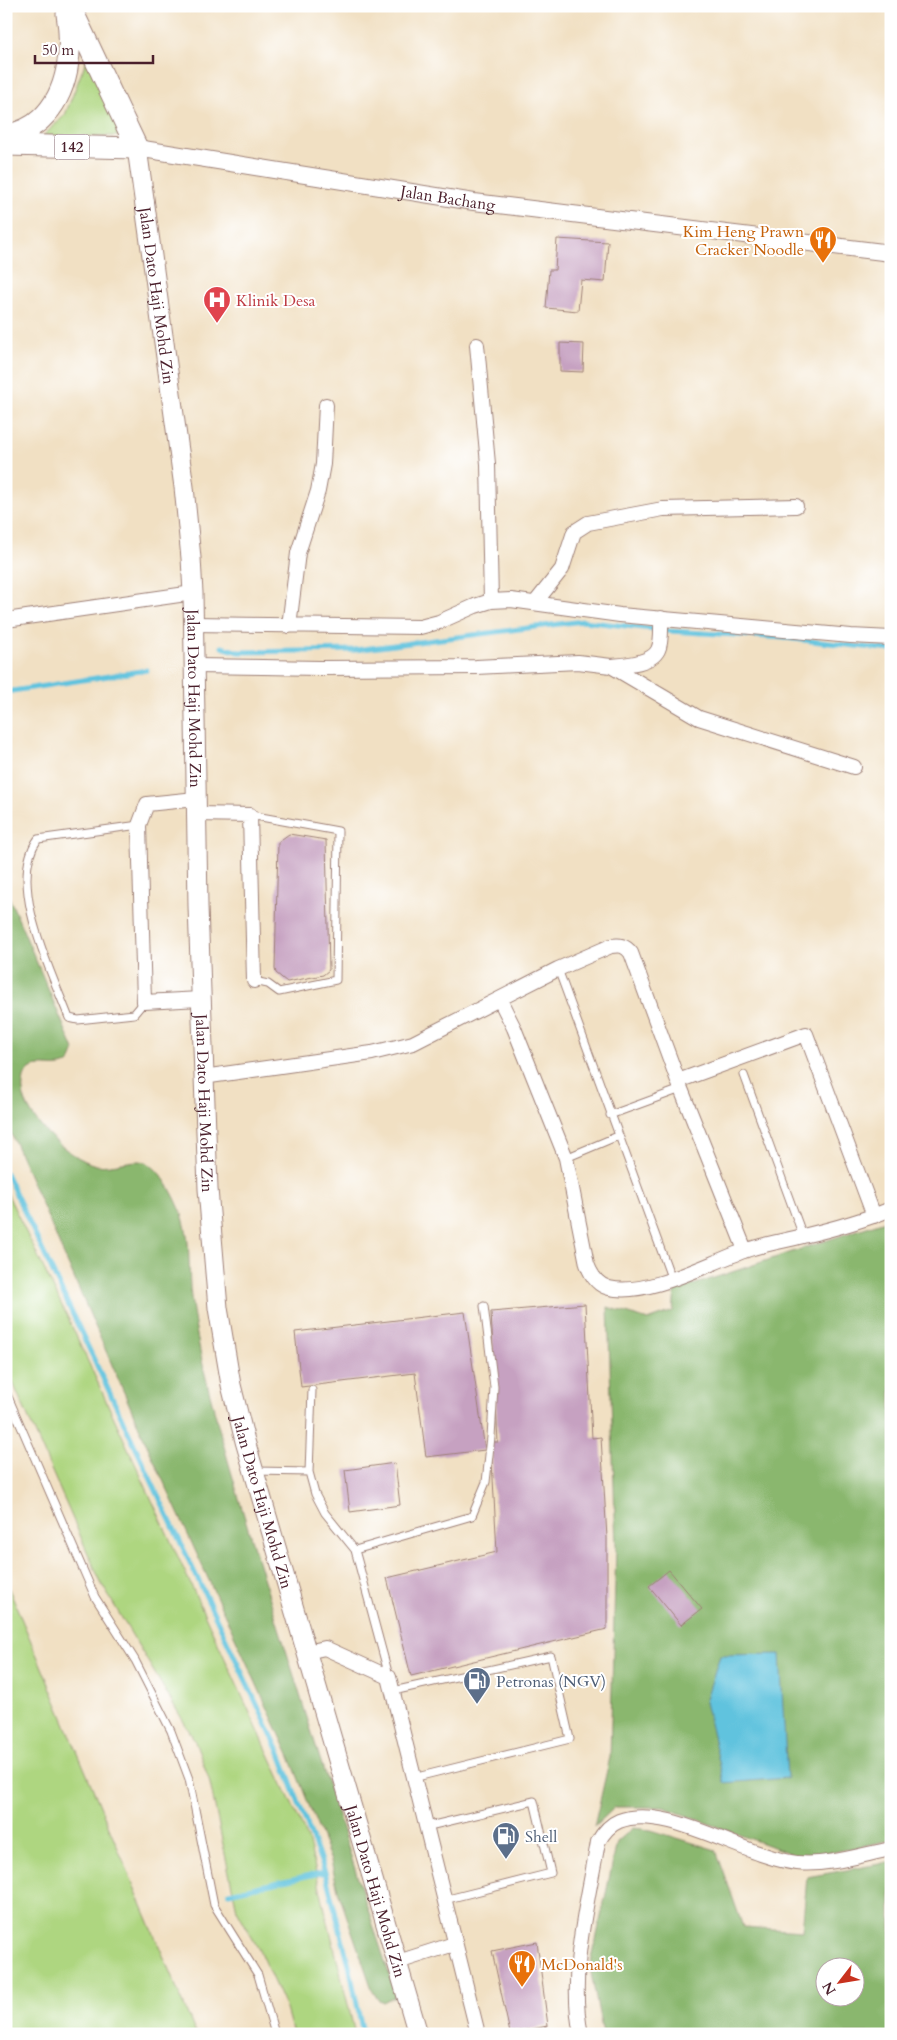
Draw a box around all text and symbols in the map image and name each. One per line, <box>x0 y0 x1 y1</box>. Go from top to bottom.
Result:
scale bar <box>35 32 152 64</box>
text: 50 m <box>42 40 74 60</box>
road number: 142 <box>54 134 90 160</box>
street label: Jalan Bachang <box>397 180 497 217</box>
street label: Jalan Dato Haji Mohd Zin <box>133 204 180 386</box>
place label: Kim Heng Prawn Cracker Noodle <box>683 221 804 261</box>
restaurant icon: Kim Heng Prawn Cracker Noodle <box>808 225 838 264</box>
hospital icon: Klinik Desa <box>202 285 232 324</box>
place label: Klinik Desa <box>236 290 316 312</box>
street label: Jalan Dato Haji Mohd Zin <box>181 607 206 788</box>
street label: Jalan Dato Haji Mohd Zin <box>190 1012 218 1193</box>
street label: Jalan Dato Haji Mohd Zin <box>227 1412 298 1591</box>
fuel station icon: Petronas (NGV) <box>462 1666 492 1705</box>
place label: Petronas (NGV) <box>496 1671 606 1693</box>
street label: Jalan Dato Haji Mohd Zin <box>339 1801 411 1980</box>
fuel station icon: Shell <box>491 1821 521 1860</box>
place label: Shell <box>525 1826 557 1848</box>
restaurant icon: McDonald's <box>507 1949 537 1988</box>
place label: McDonald's <box>541 1954 623 1976</box>
north arrow <box>814 1958 864 2008</box>
text: N <box>818 1978 841 1999</box>

